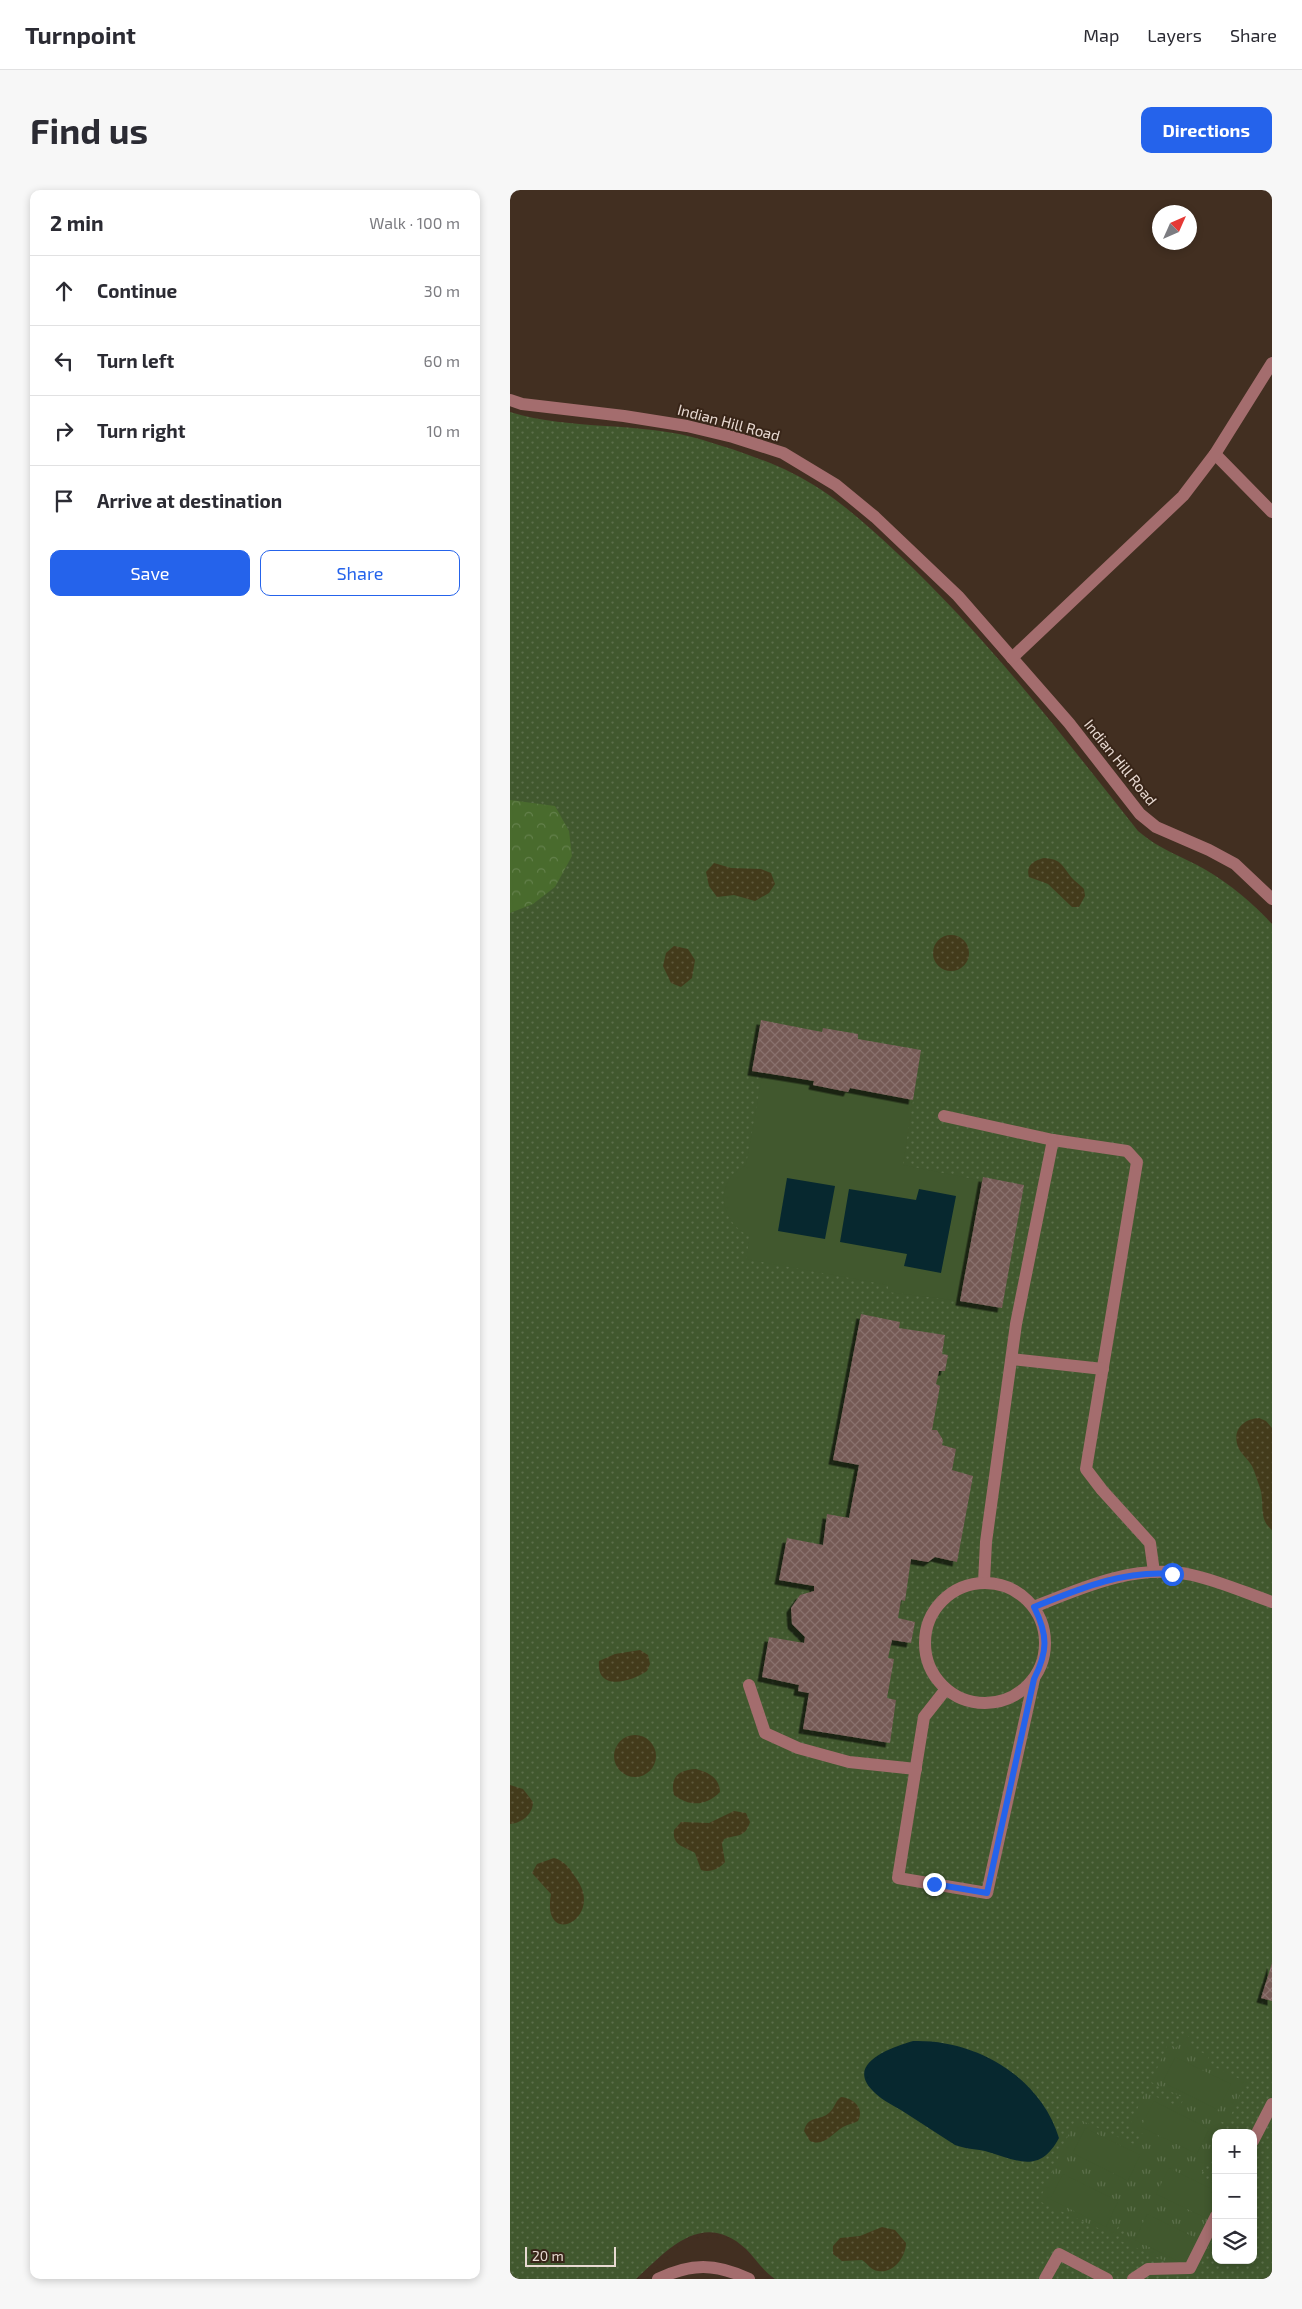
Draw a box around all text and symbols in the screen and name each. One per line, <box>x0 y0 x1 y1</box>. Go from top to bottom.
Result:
text: Turnpoint <box>25 20 136 49</box>
text: Map <box>1083 24 1119 46</box>
text: Layers <box>1147 24 1202 46</box>
text: Share <box>1230 24 1277 46</box>
button: Directions <box>1141 107 1272 153</box>
text: Find us <box>30 109 148 151</box>
north arrow <box>1152 205 1197 250</box>
text: 2 min <box>50 210 104 235</box>
text: Walk · 100 m <box>369 213 460 232</box>
icon: ahead <box>50 277 78 305</box>
text: Continue <box>97 279 177 302</box>
text: 30 m <box>424 281 460 300</box>
icon: left <box>50 347 78 375</box>
text: Turn left <box>97 349 174 372</box>
text: 60 m <box>424 351 460 370</box>
street label: Indian Hill Road <box>676 400 782 444</box>
icon: right <box>50 417 78 445</box>
text: Turn right <box>97 419 185 442</box>
text: 10 m <box>426 421 460 440</box>
icon: arrive <box>50 487 78 515</box>
text: Arrive at destination <box>97 489 282 512</box>
button: Save <box>50 550 250 596</box>
button: Share <box>260 550 460 596</box>
street label: Indian Hill Road <box>1081 715 1161 809</box>
route start <box>1161 1563 1184 1586</box>
route end <box>923 1873 946 1896</box>
map controls <box>1212 2129 1257 2264</box>
button: + <box>1212 2129 1257 2174</box>
button: − <box>1212 2174 1257 2219</box>
button: layers <box>1212 2219 1257 2264</box>
scale bar <box>525 2244 616 2267</box>
text: 20 m <box>532 2247 564 2264</box>

